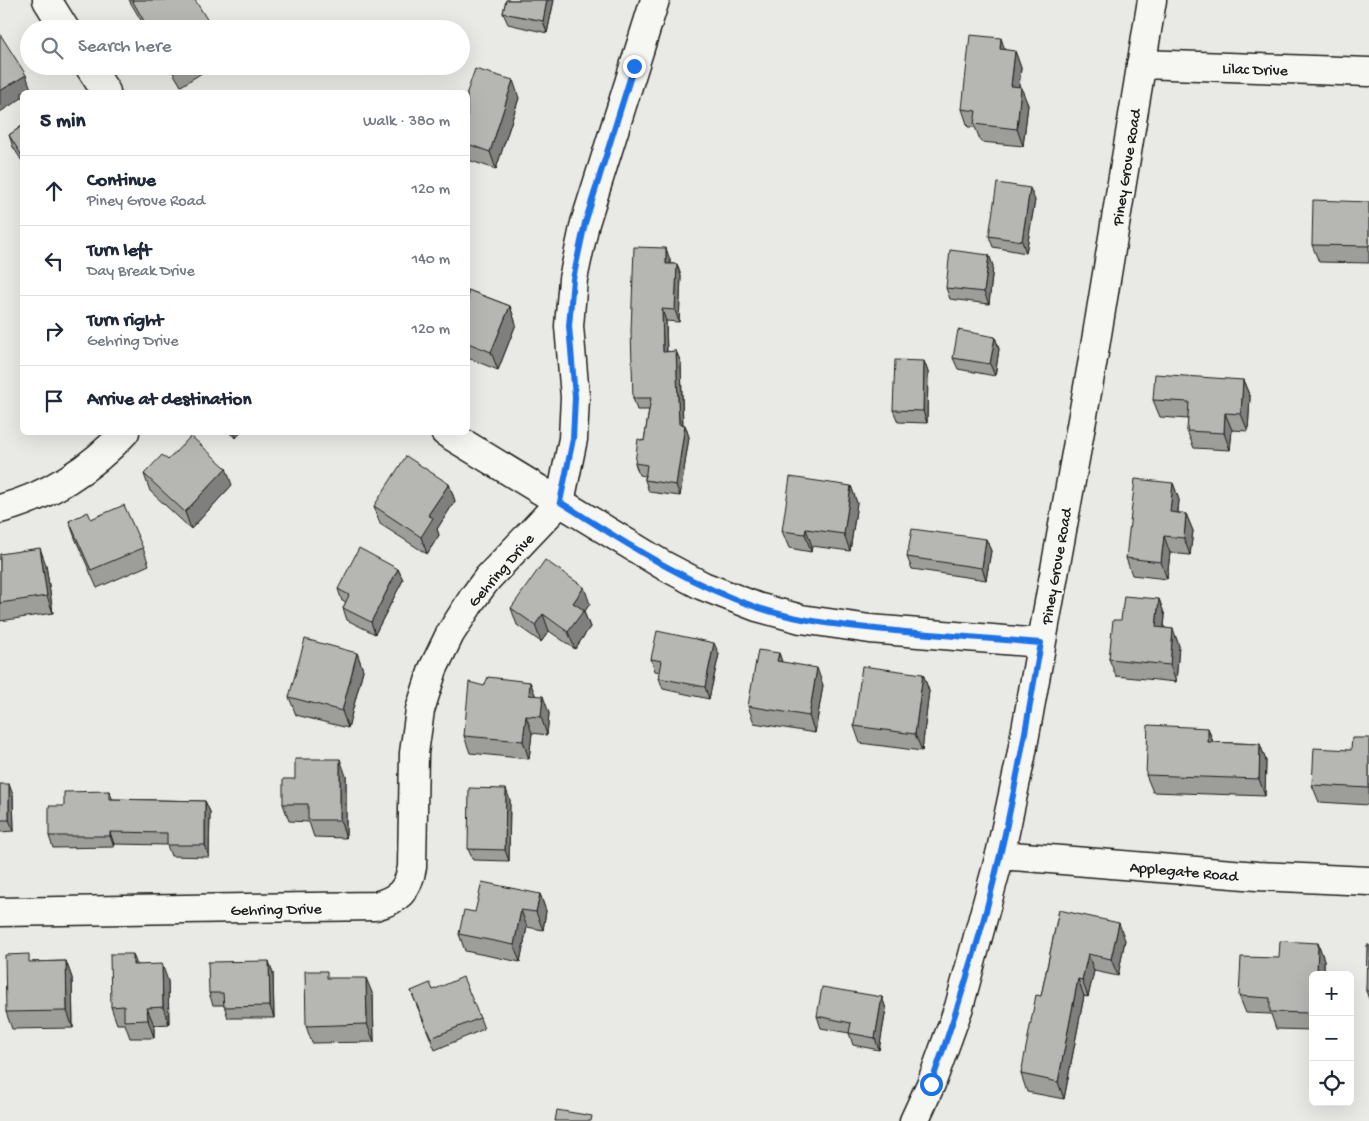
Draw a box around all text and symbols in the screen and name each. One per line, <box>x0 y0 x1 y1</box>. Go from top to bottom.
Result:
search box <box>20 20 470 75</box>
icon: search <box>38 34 66 62</box>
text: Search here <box>78 36 172 59</box>
route end <box>623 55 646 78</box>
street label: Lilac Drive <box>1222 61 1289 82</box>
street label: Piney Grove Road <box>1110 106 1147 228</box>
text: 5 min <box>40 110 85 135</box>
text: Walk · 380 m <box>363 113 450 132</box>
text: Continue <box>87 170 156 193</box>
icon: ahead <box>40 177 68 205</box>
text: 120 m <box>411 181 450 200</box>
text: Piney Grove Road <box>87 193 205 212</box>
text: Turn left <box>87 240 151 263</box>
icon: left <box>40 247 68 275</box>
text: 140 m <box>412 251 450 270</box>
text: Day Break Drive <box>87 263 195 282</box>
text: Turn right <box>87 310 163 333</box>
icon: right <box>40 317 68 345</box>
text: 120 m <box>411 321 450 340</box>
text: Gehring Drive <box>87 333 178 352</box>
icon: arrive <box>40 387 68 415</box>
text: Arrive at destination <box>87 389 251 412</box>
street label: Piney Grove Road <box>1039 505 1078 627</box>
street label: Gehring Drive <box>465 530 540 612</box>
street label: Applegate Road <box>1129 859 1240 888</box>
street label: Gehring Drive <box>230 901 323 922</box>
map controls <box>1309 971 1354 1106</box>
button: + <box>1309 971 1354 1016</box>
button: − <box>1309 1016 1354 1061</box>
button: locate <box>1309 1061 1354 1106</box>
route start <box>920 1073 943 1096</box>

